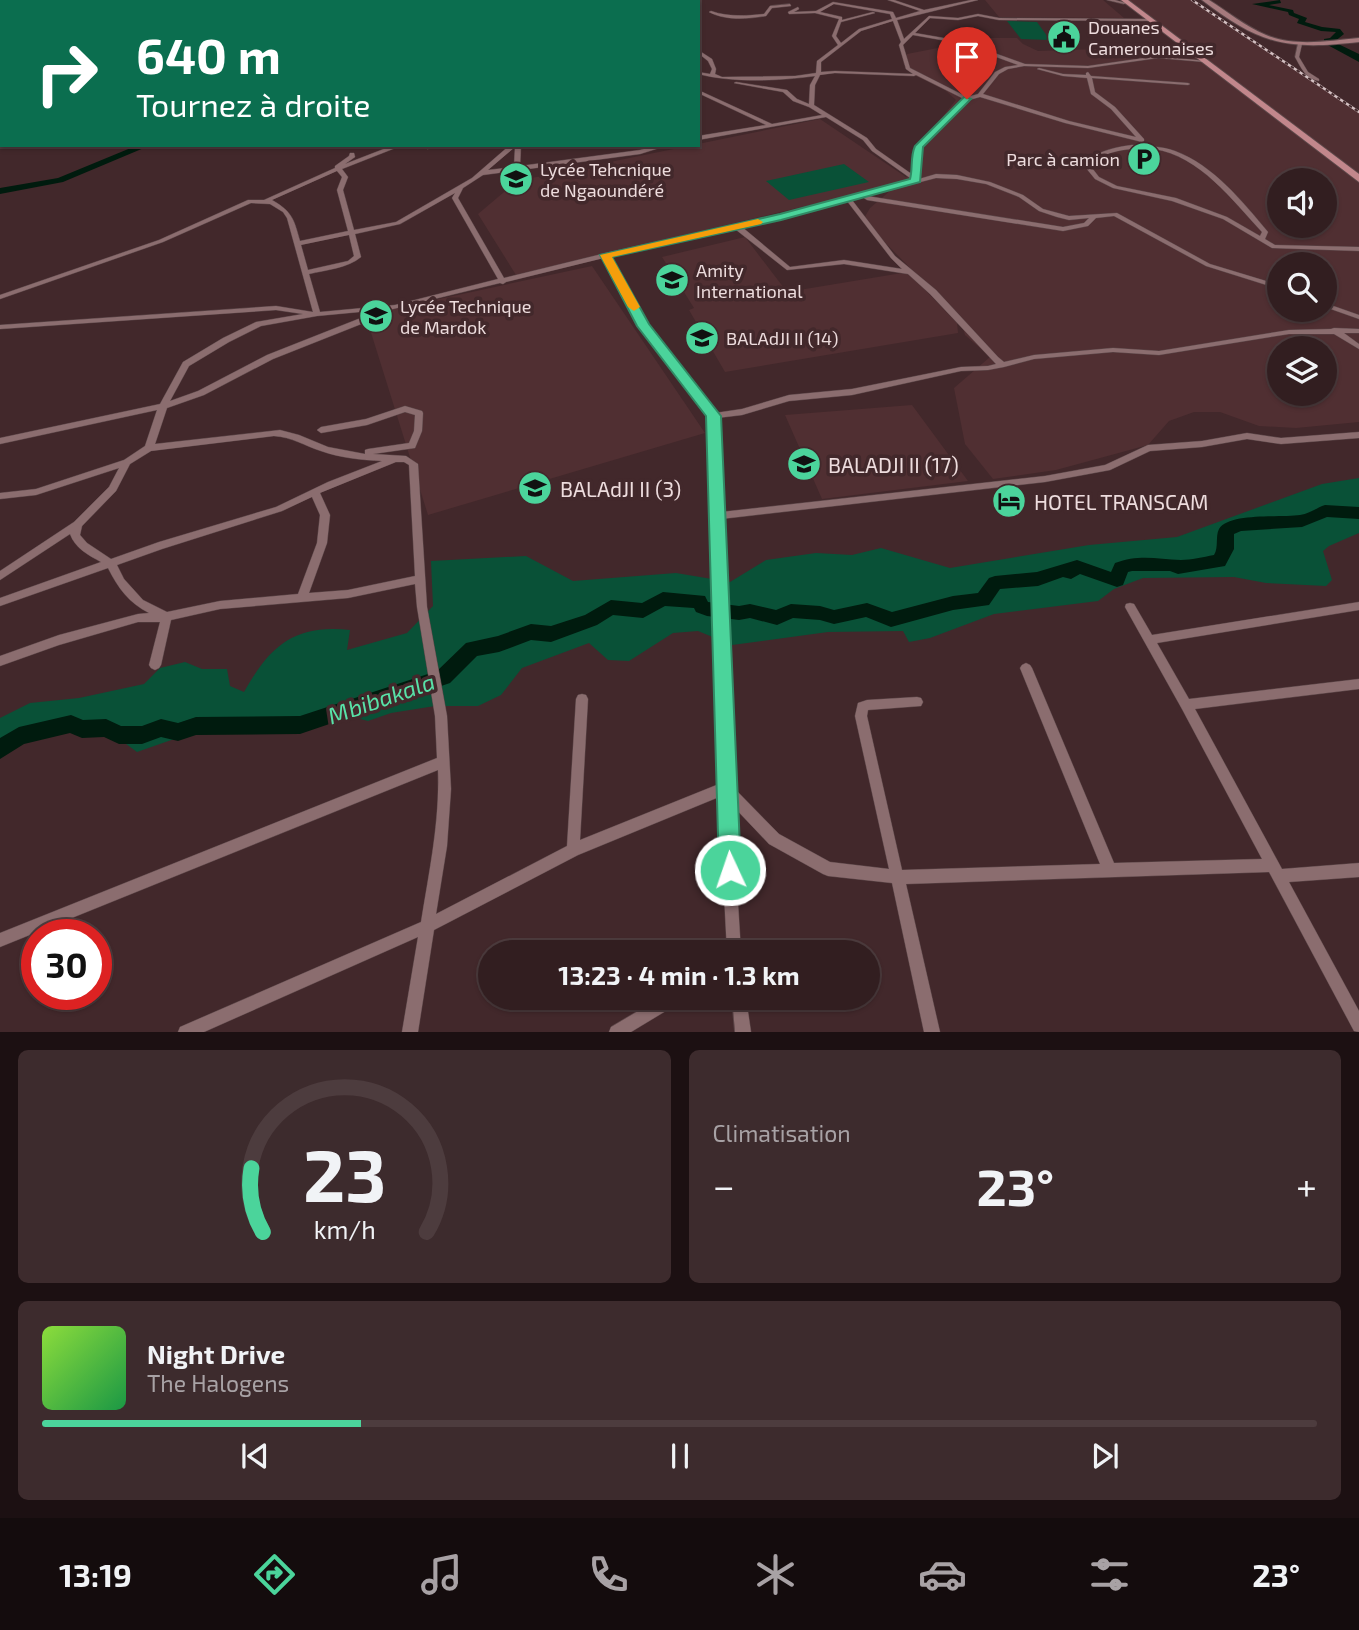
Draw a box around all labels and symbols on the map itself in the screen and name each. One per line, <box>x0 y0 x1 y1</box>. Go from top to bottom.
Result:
place label: Douanes Camerounaises <box>1088 16 1214 59</box>
public building icon: Douanes Camerounaises <box>1045 18 1083 56</box>
pin <box>937 27 997 99</box>
parking icon: Parc à camion <box>1125 140 1163 178</box>
place label: Parc à camion <box>1006 148 1120 170</box>
place label: Lycée Tehcnique de Ngaoundéré <box>540 158 672 201</box>
school or university icon: Lycée Tehcnique de Ngaoundéré <box>497 160 535 198</box>
place label: Amity International <box>696 259 803 302</box>
school or university icon: Amity International <box>653 261 691 299</box>
place label: Lycée Technique de Mardok <box>400 295 532 338</box>
school or university icon: Lycée Technique de Mardok <box>357 297 395 335</box>
school or university icon: BALAdJI II (14) <box>683 319 721 357</box>
place label: BALAdJI II (14) <box>726 327 839 349</box>
school or university icon: BALADJI II (17) <box>785 445 823 483</box>
place label: BALADJI II (17) <box>828 452 959 477</box>
school or university icon: BALAdJI II (3) <box>516 469 554 507</box>
place label: BALAdJI II (3) <box>560 476 681 501</box>
hotel icon: HOTEL TRANSCAM <box>990 482 1028 520</box>
place label: HOTEL TRANSCAM <box>1034 489 1209 514</box>
water label: Mbibakala <box>324 667 438 729</box>
position arrow <box>693 833 767 907</box>
speed limit sign: 30 <box>21 919 112 1010</box>

